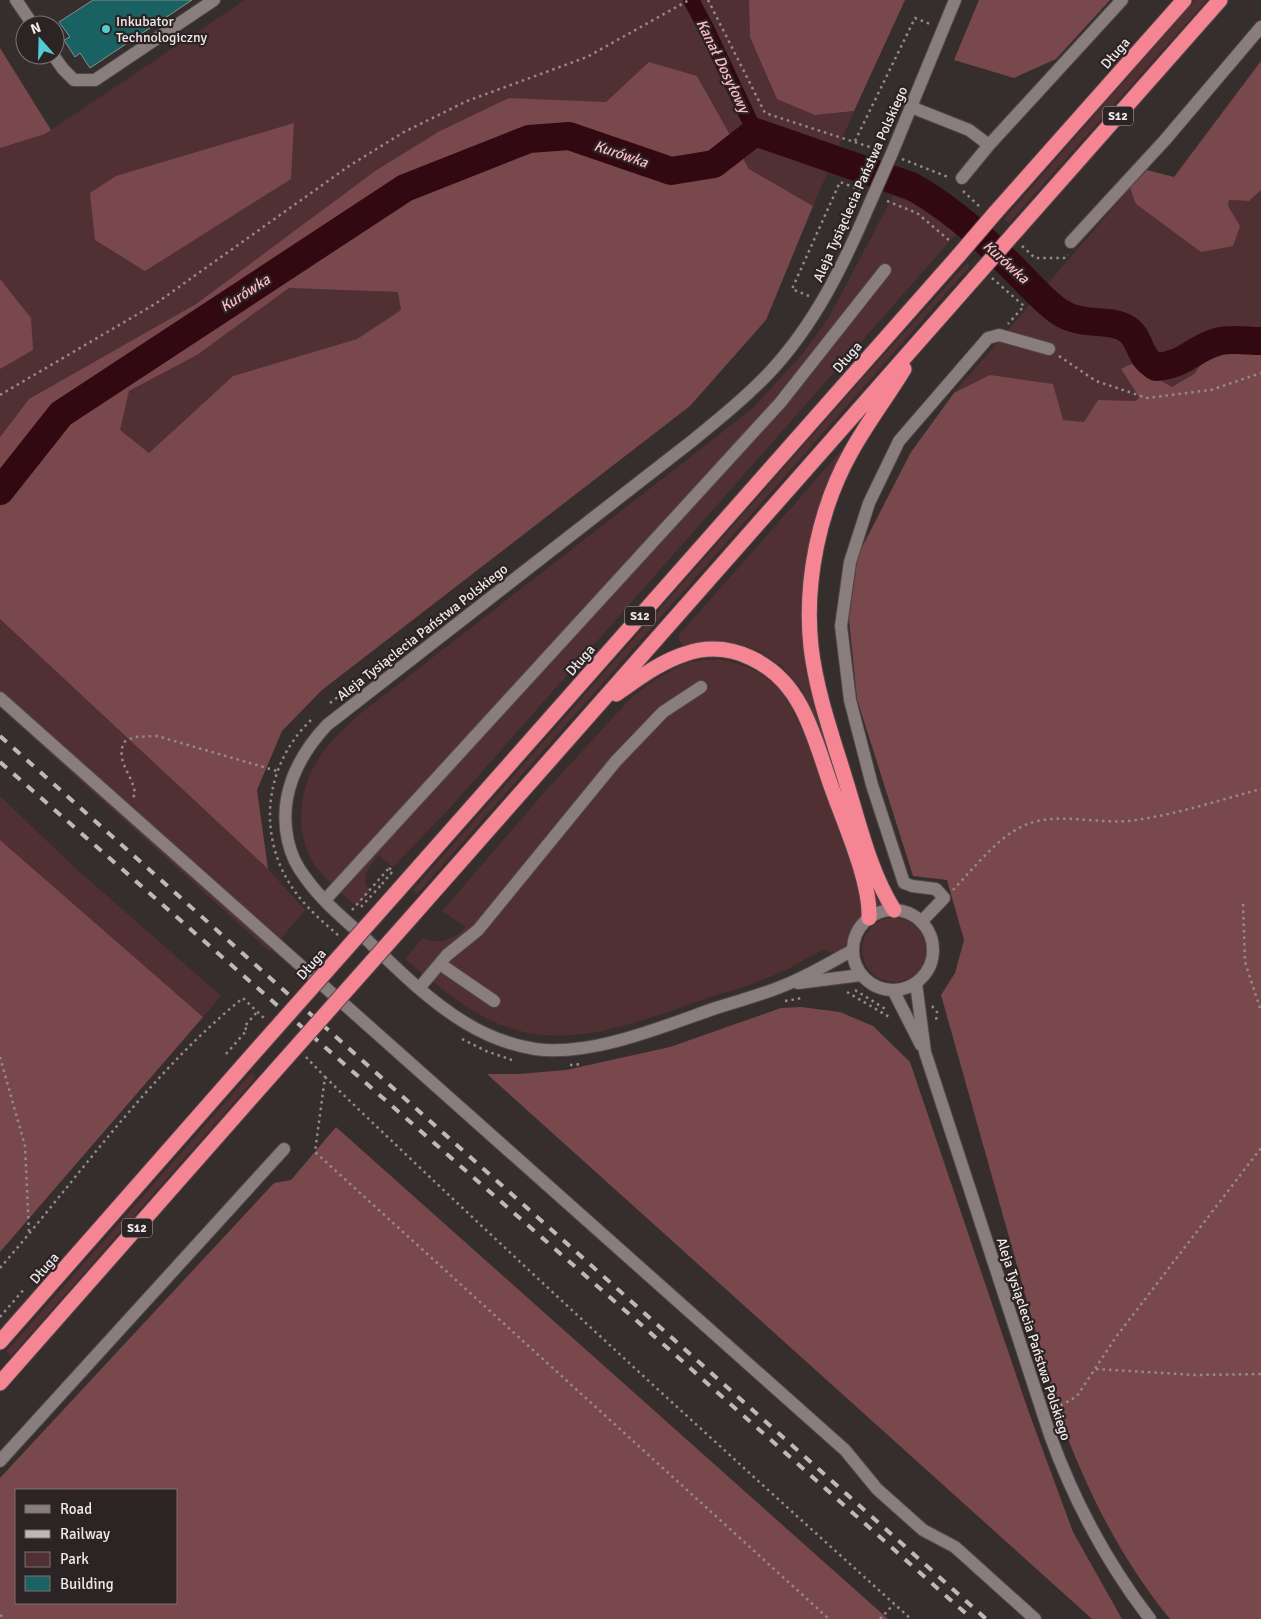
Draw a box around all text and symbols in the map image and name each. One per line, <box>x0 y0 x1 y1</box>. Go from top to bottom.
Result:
place label: Inkubator Technologiczny <box>116 13 208 46</box>
north arrow <box>15 15 65 65</box>
water label: Kanał Dosyłowy <box>692 16 754 118</box>
text: N <box>28 19 43 38</box>
marker: Inkubator Technologiczny <box>100 23 112 35</box>
street label: Długa <box>1097 34 1134 72</box>
street label: Aleja Tysiąclecia Państwa Polskiego <box>809 84 911 285</box>
road number: S12 <box>1103 106 1133 125</box>
water label: Kurówka <box>592 136 651 172</box>
water label: Kurówka <box>979 237 1033 288</box>
water label: Kurówka <box>217 270 274 316</box>
street label: Długa <box>829 338 866 376</box>
street label: Aleja Tysiąclecia Państwa Polskiego <box>333 560 511 704</box>
road number: S12 <box>625 606 655 626</box>
street label: Długa <box>562 641 599 679</box>
street label: Długa <box>293 945 330 983</box>
road number: S12 <box>122 1218 152 1238</box>
street label: Aleja Tysiąclecia Państwa Polskiego <box>993 1236 1074 1443</box>
street label: Długa <box>26 1249 63 1287</box>
legend <box>15 1489 178 1604</box>
text: Road <box>60 1500 92 1518</box>
text: Railway <box>60 1525 110 1543</box>
text: Park <box>60 1550 89 1568</box>
text: Building <box>60 1575 114 1593</box>

